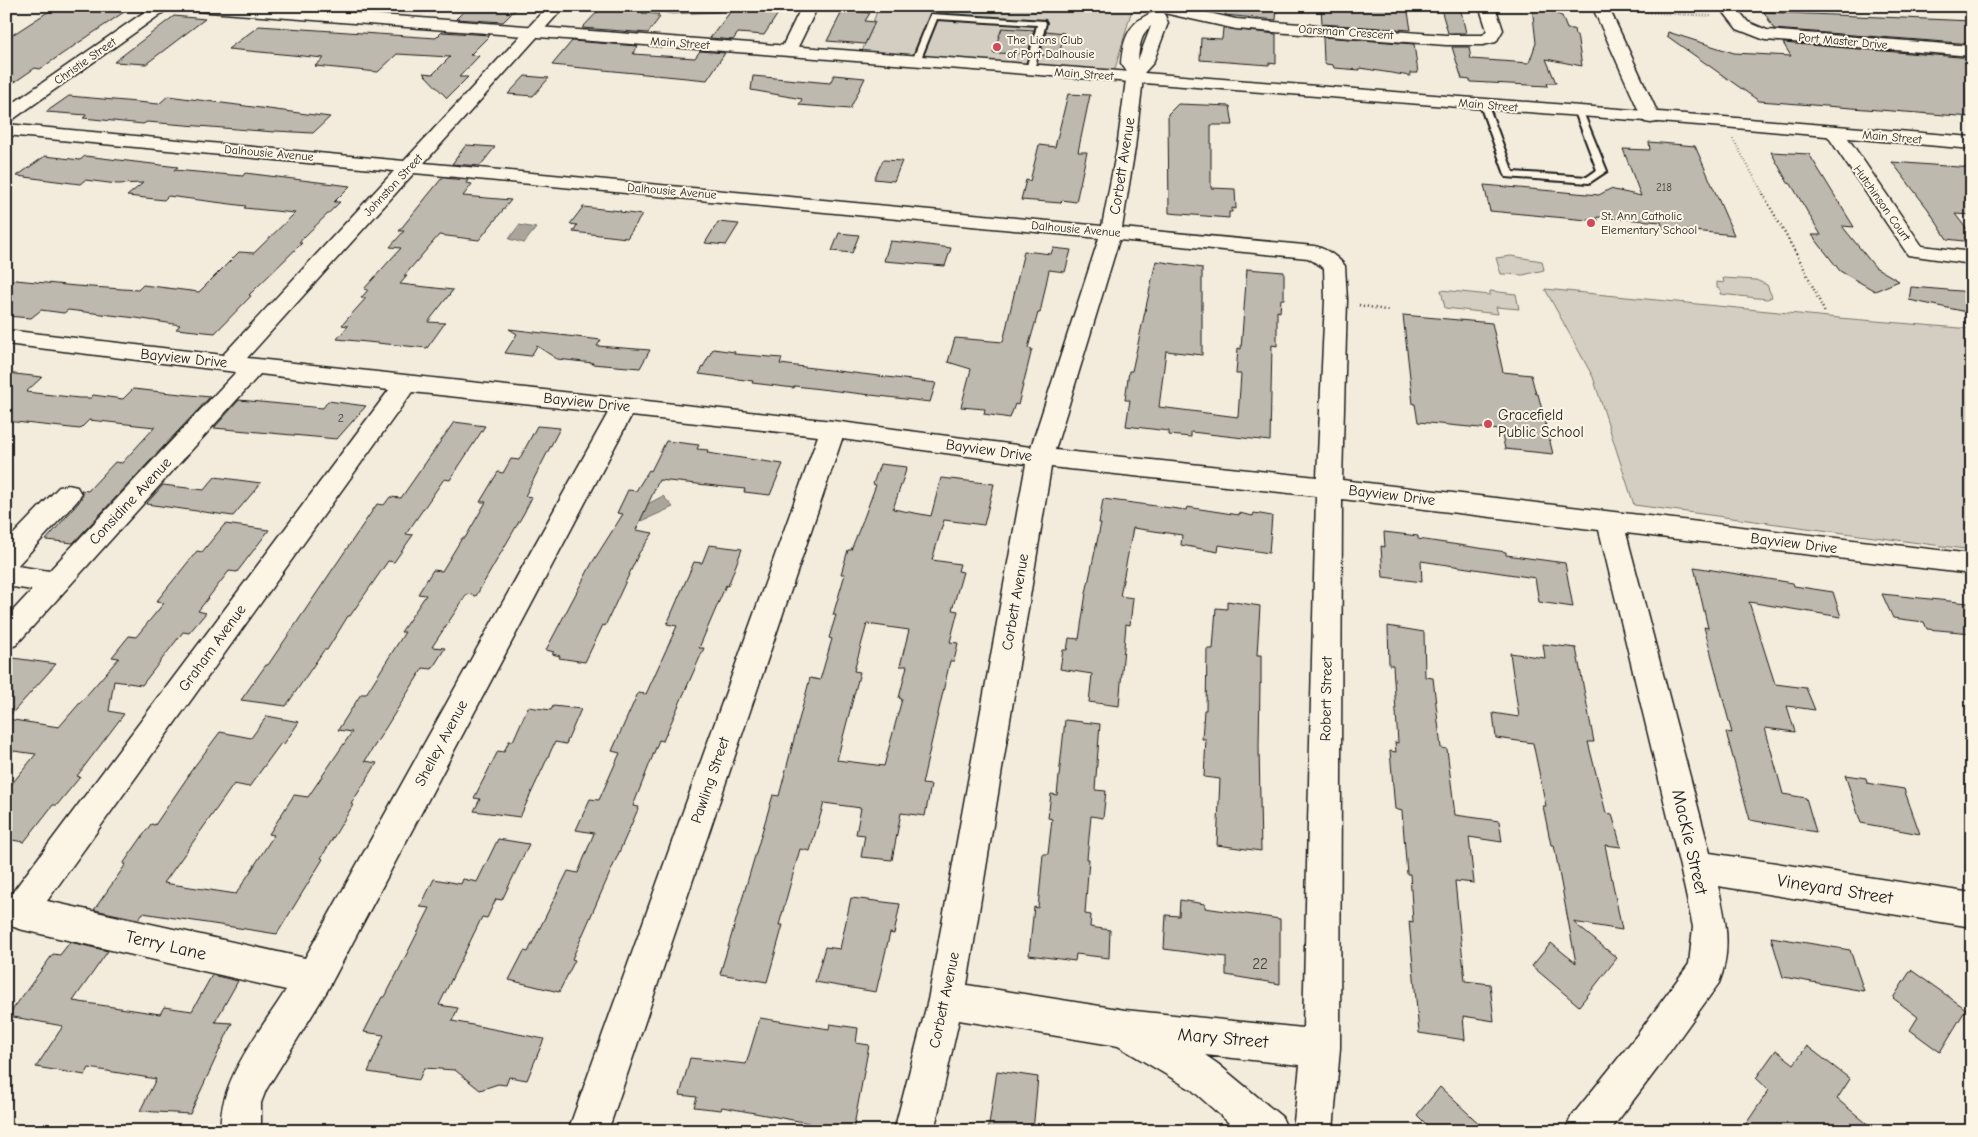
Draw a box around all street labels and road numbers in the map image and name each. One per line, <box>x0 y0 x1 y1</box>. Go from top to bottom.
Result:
street label: Oarsman Crescent <box>1298 22 1395 42</box>
street label: Port Master Drive <box>1798 30 1888 52</box>
street label: Christie Street <box>51 34 119 88</box>
street label: Main Street <box>650 34 711 52</box>
street label: Main Street <box>1054 65 1115 83</box>
street label: Main Street <box>1458 95 1519 115</box>
street label: Corbett Avenue <box>1105 116 1139 216</box>
street label: Main Street <box>1862 127 1923 147</box>
street label: Dalhousie Avenue <box>224 142 314 164</box>
street label: Johnston Street <box>361 151 426 219</box>
street label: Hutchinson Court <box>1851 162 1914 244</box>
street label: Dalhousie Avenue <box>627 180 717 202</box>
street label: Dalhousie Avenue <box>1031 218 1121 240</box>
street label: Bayview Drive <box>140 344 229 372</box>
street label: Bayview Drive <box>543 388 632 416</box>
street label: Bayview Drive <box>945 435 1034 465</box>
street label: Considine Avenue <box>85 453 175 548</box>
street label: Bayview Drive <box>1348 481 1437 509</box>
street label: Bayview Drive <box>1750 529 1839 557</box>
street label: Corbett Avenue <box>998 552 1032 652</box>
street label: Graham Avenue <box>174 601 250 695</box>
street label: Robert Street <box>1316 656 1336 742</box>
street label: Shelley Avenue <box>411 696 472 789</box>
street label: Pawling Street <box>687 734 733 825</box>
street label: MacKie Street <box>1667 787 1712 898</box>
street label: Vineyard Street <box>1775 870 1895 909</box>
street label: Terry Lane <box>123 926 208 965</box>
street label: Corbett Avenue <box>925 950 963 1050</box>
street label: Mary Street <box>1177 1024 1270 1053</box>

